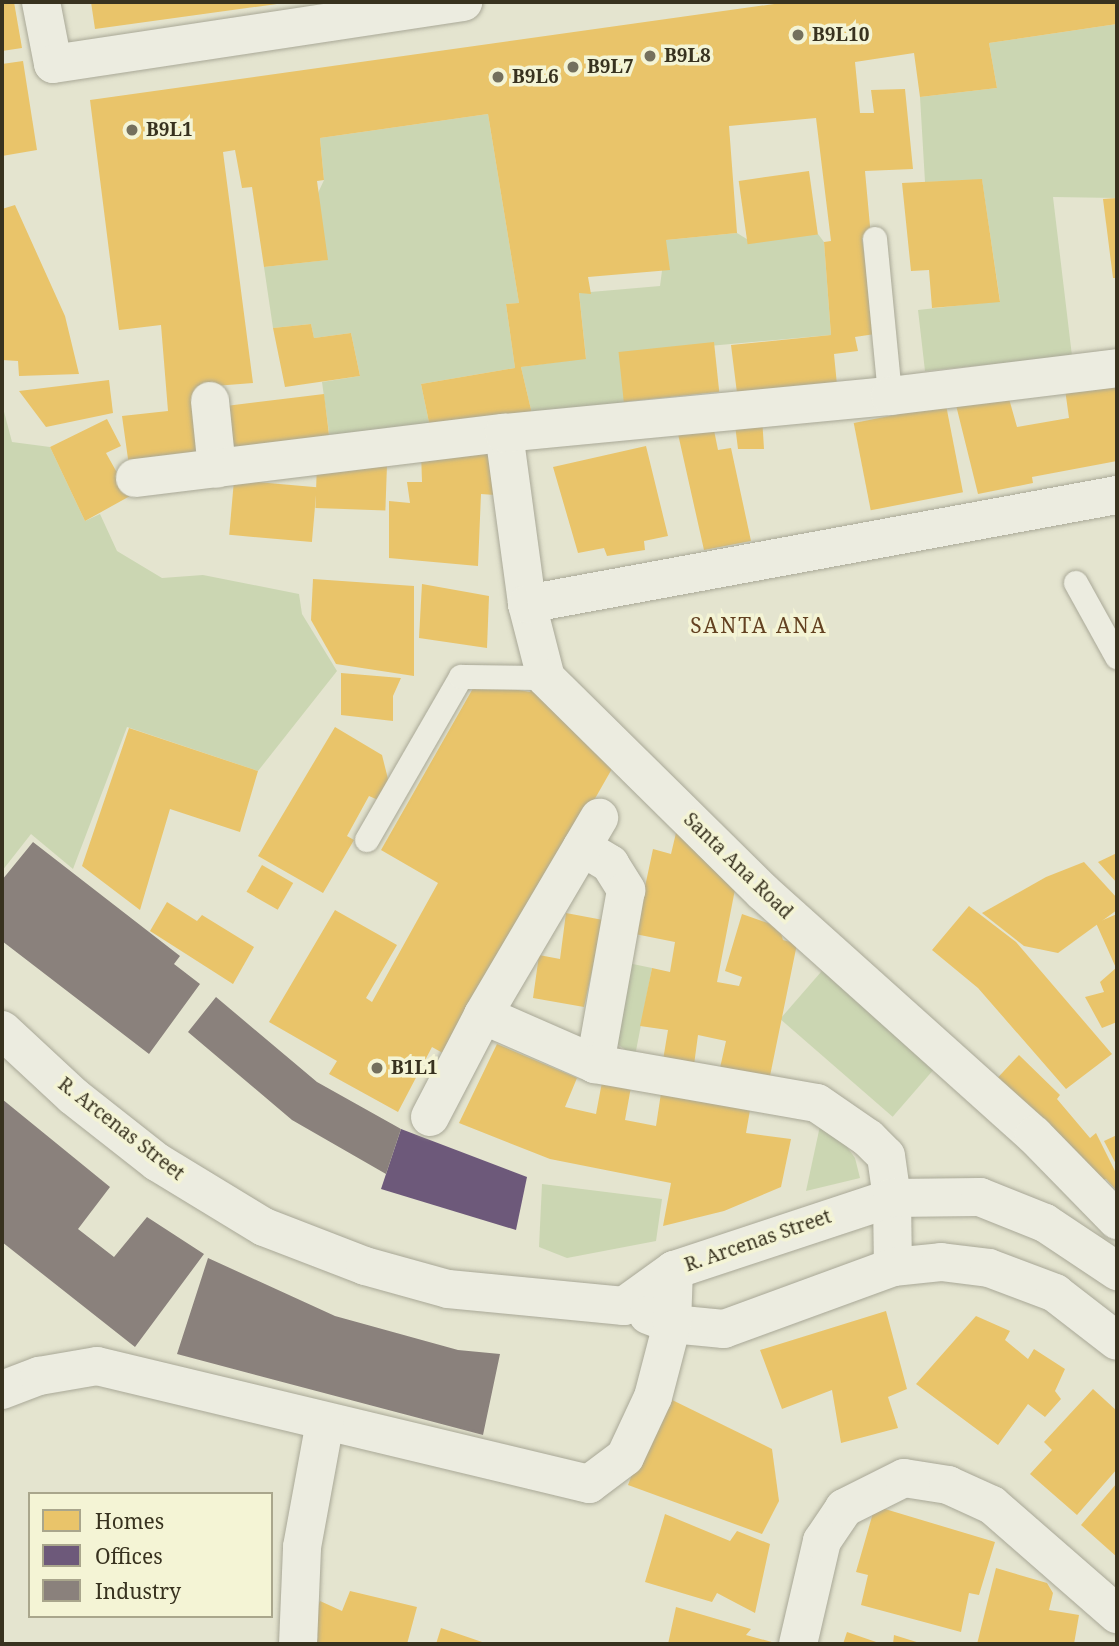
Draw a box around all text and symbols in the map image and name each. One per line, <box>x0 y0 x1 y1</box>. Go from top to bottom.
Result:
place label: B9L10 <box>812 24 869 46</box>
marker: B9L10 <box>790 27 806 43</box>
place label: B9L8 <box>664 45 711 67</box>
marker: B9L8 <box>642 48 658 64</box>
place label: B9L7 <box>587 56 634 78</box>
marker: B9L7 <box>565 59 581 75</box>
place label: B9L6 <box>512 66 559 88</box>
marker: B9L6 <box>490 69 506 85</box>
place label: B9L1 <box>146 119 193 141</box>
marker: B9L1 <box>124 122 140 138</box>
district label: SANTA ANA <box>691 612 827 638</box>
street label: Santa Ana Road <box>679 808 797 924</box>
place label: B1L1 <box>391 1057 438 1079</box>
marker: B1L1 <box>369 1060 385 1076</box>
street label: R. Arcenas Street <box>54 1073 188 1185</box>
street label: R. Arcenas Street <box>682 1205 834 1277</box>
legend <box>28 1492 273 1618</box>
text: Homes <box>95 1507 164 1535</box>
text: Offices <box>95 1542 163 1570</box>
text: Industry <box>95 1577 181 1605</box>

